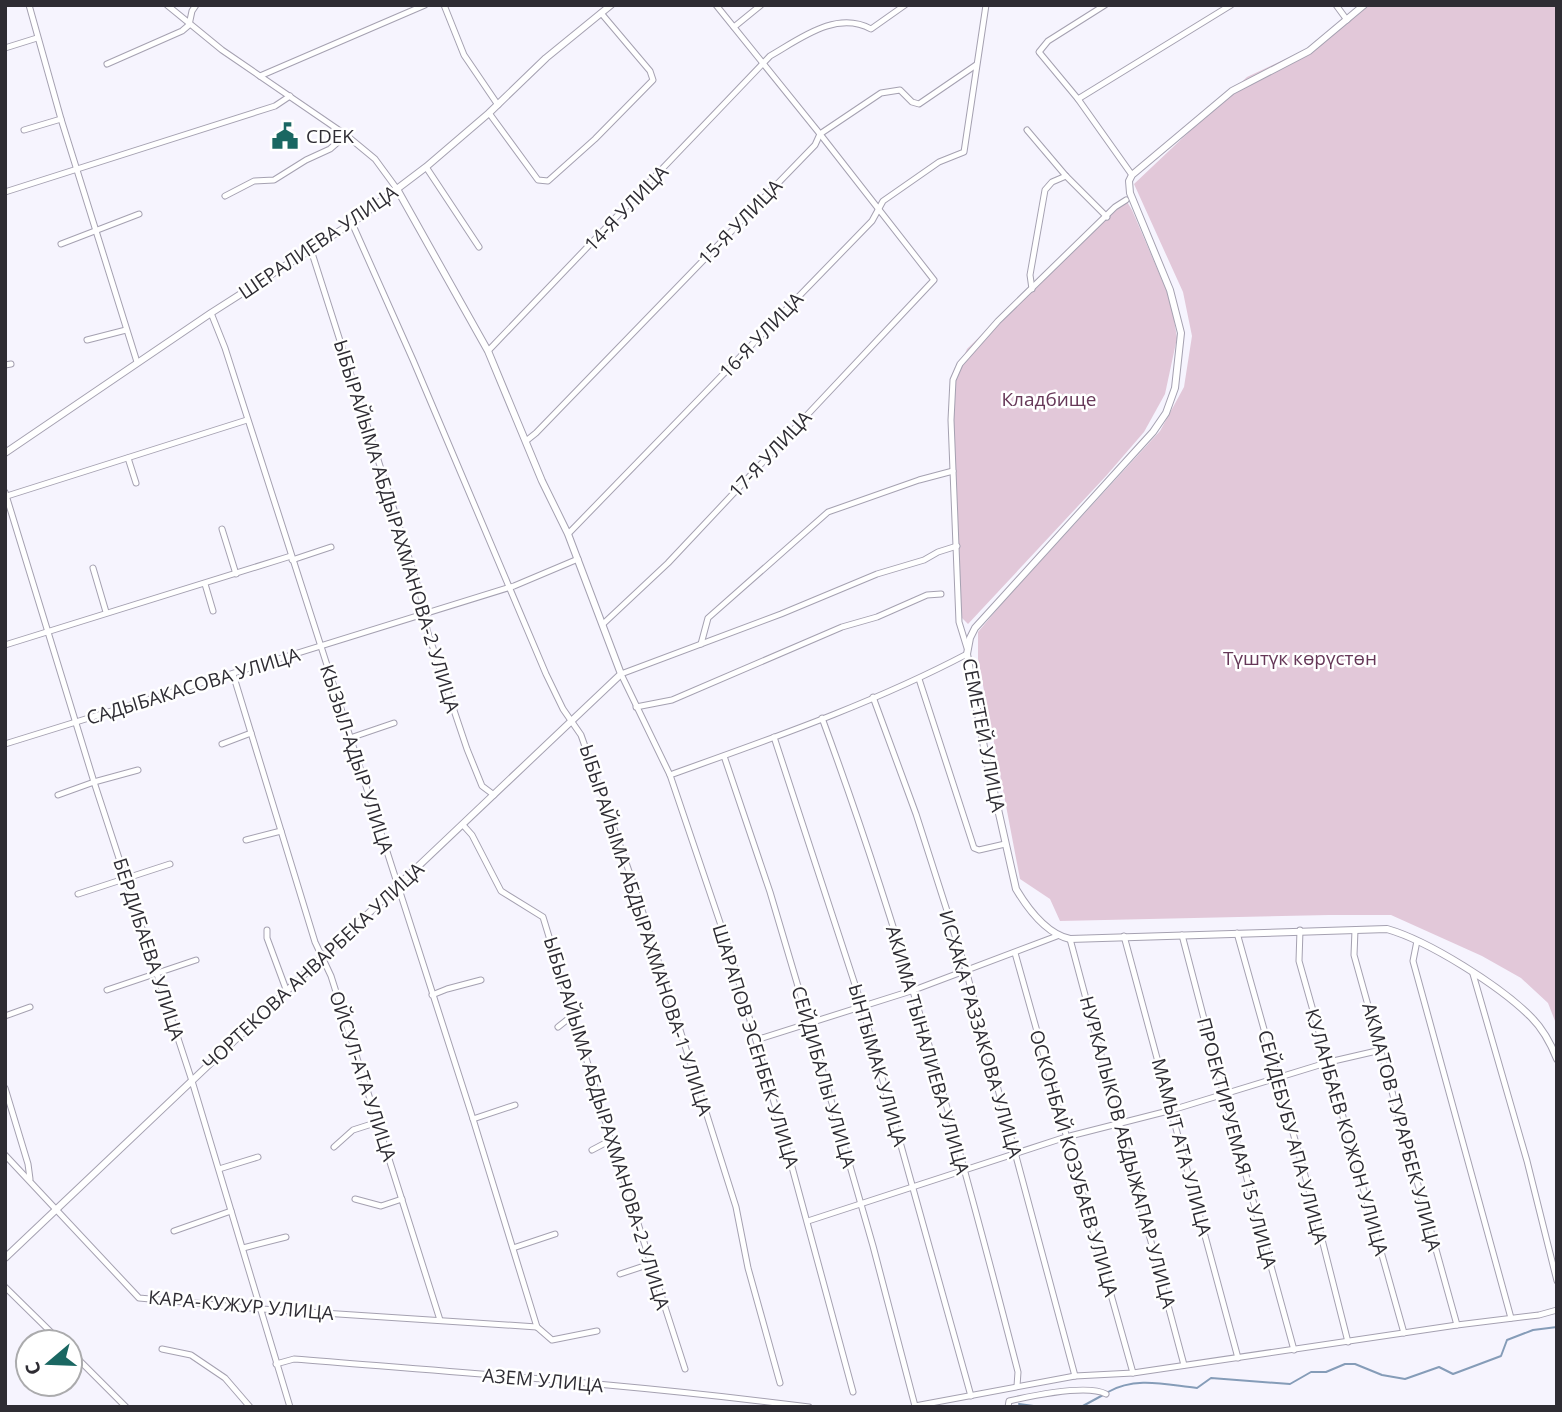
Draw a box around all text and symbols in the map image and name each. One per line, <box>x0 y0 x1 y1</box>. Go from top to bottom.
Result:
public building icon: CDEK <box>270 121 300 151</box>
place label: CDEK <box>306 123 354 149</box>
street label: 14-Я УЛИЦА <box>578 159 674 257</box>
street label: 15-Я УЛИЦА <box>692 173 788 271</box>
street label: ШЕРАЛИЕВА УЛИЦА <box>233 179 403 305</box>
street label: 16-Я УЛИЦА <box>713 286 809 384</box>
street label: ЫБЫРАЙЫМА АБДЫРАХМАНОВА-2 УЛИЦА <box>328 336 466 716</box>
park label: Кладбище <box>1001 386 1097 412</box>
street label: 17-Я УЛИЦА <box>723 405 817 503</box>
street label: САДЫБАКАСОВА УЛИЦА <box>83 641 303 731</box>
park label: Түштүк көрүстөн <box>1223 645 1377 671</box>
street label: СЕМЕТЕЙ УЛИЦА <box>956 656 1012 814</box>
street label: КЫЗЫЛ-АДЫР УЛИЦА <box>314 661 400 857</box>
street label: ЫБЫРАЙЫМА АБДЫРАХМАНОВА-1 УЛИЦА <box>574 741 718 1119</box>
street label: БЕРДИБАЕВА УЛИЦА <box>107 855 191 1043</box>
street label: ЧОРТЕКОВА АНВАРБЕКА УЛИЦА <box>197 856 429 1076</box>
street label: ИСХАКА РАЗЗАКОВА УЛИЦА <box>933 907 1029 1161</box>
street label: ШАРАПОВ ЭСЕНБЕК УЛИЦА <box>706 921 806 1171</box>
street label: АКИМА ТЫНАЛИЕВА УЛИЦА <box>880 923 976 1177</box>
street label: ЫБЫРАЙЫМА АБДЫРАХМАНОВА-2 УЛИЦА <box>538 933 676 1313</box>
street label: ЫНТЫМАК УЛИЦА <box>842 981 914 1149</box>
street label: СЕЙДИБАЛЫ УЛИЦА <box>786 983 862 1171</box>
street label: ОЙСУЛ-АТА УЛИЦА <box>323 988 403 1164</box>
street label: НУРКАЛЫКОВ АБДЫЖАПАР УЛИЦА <box>1074 993 1182 1311</box>
street label: АКМАТОВ ТУРАРБЕК УЛИЦА <box>1356 1000 1448 1254</box>
street label: КУЛАНБАЕВ КОЖОН УЛИЦА <box>1299 1005 1395 1259</box>
street label: ПРОЕКТИРУЕМАЯ 15 УЛИЦА <box>1191 1015 1283 1271</box>
street label: ОСКОНБАЙ КОЗУБАЕВ УЛИЦА <box>1023 1027 1125 1299</box>
street label: СЕЙДЕБУБУ АПА УЛИЦА <box>1252 1027 1334 1247</box>
street label: МАМЫТ АТА УЛИЦА <box>1146 1055 1218 1239</box>
street label: КАРА-КУЖУР УЛИЦА <box>147 1284 335 1326</box>
north arrow <box>14 1328 84 1398</box>
text: С <box>19 1359 47 1378</box>
street label: АЗЕМ УЛИЦА <box>481 1362 605 1398</box>

